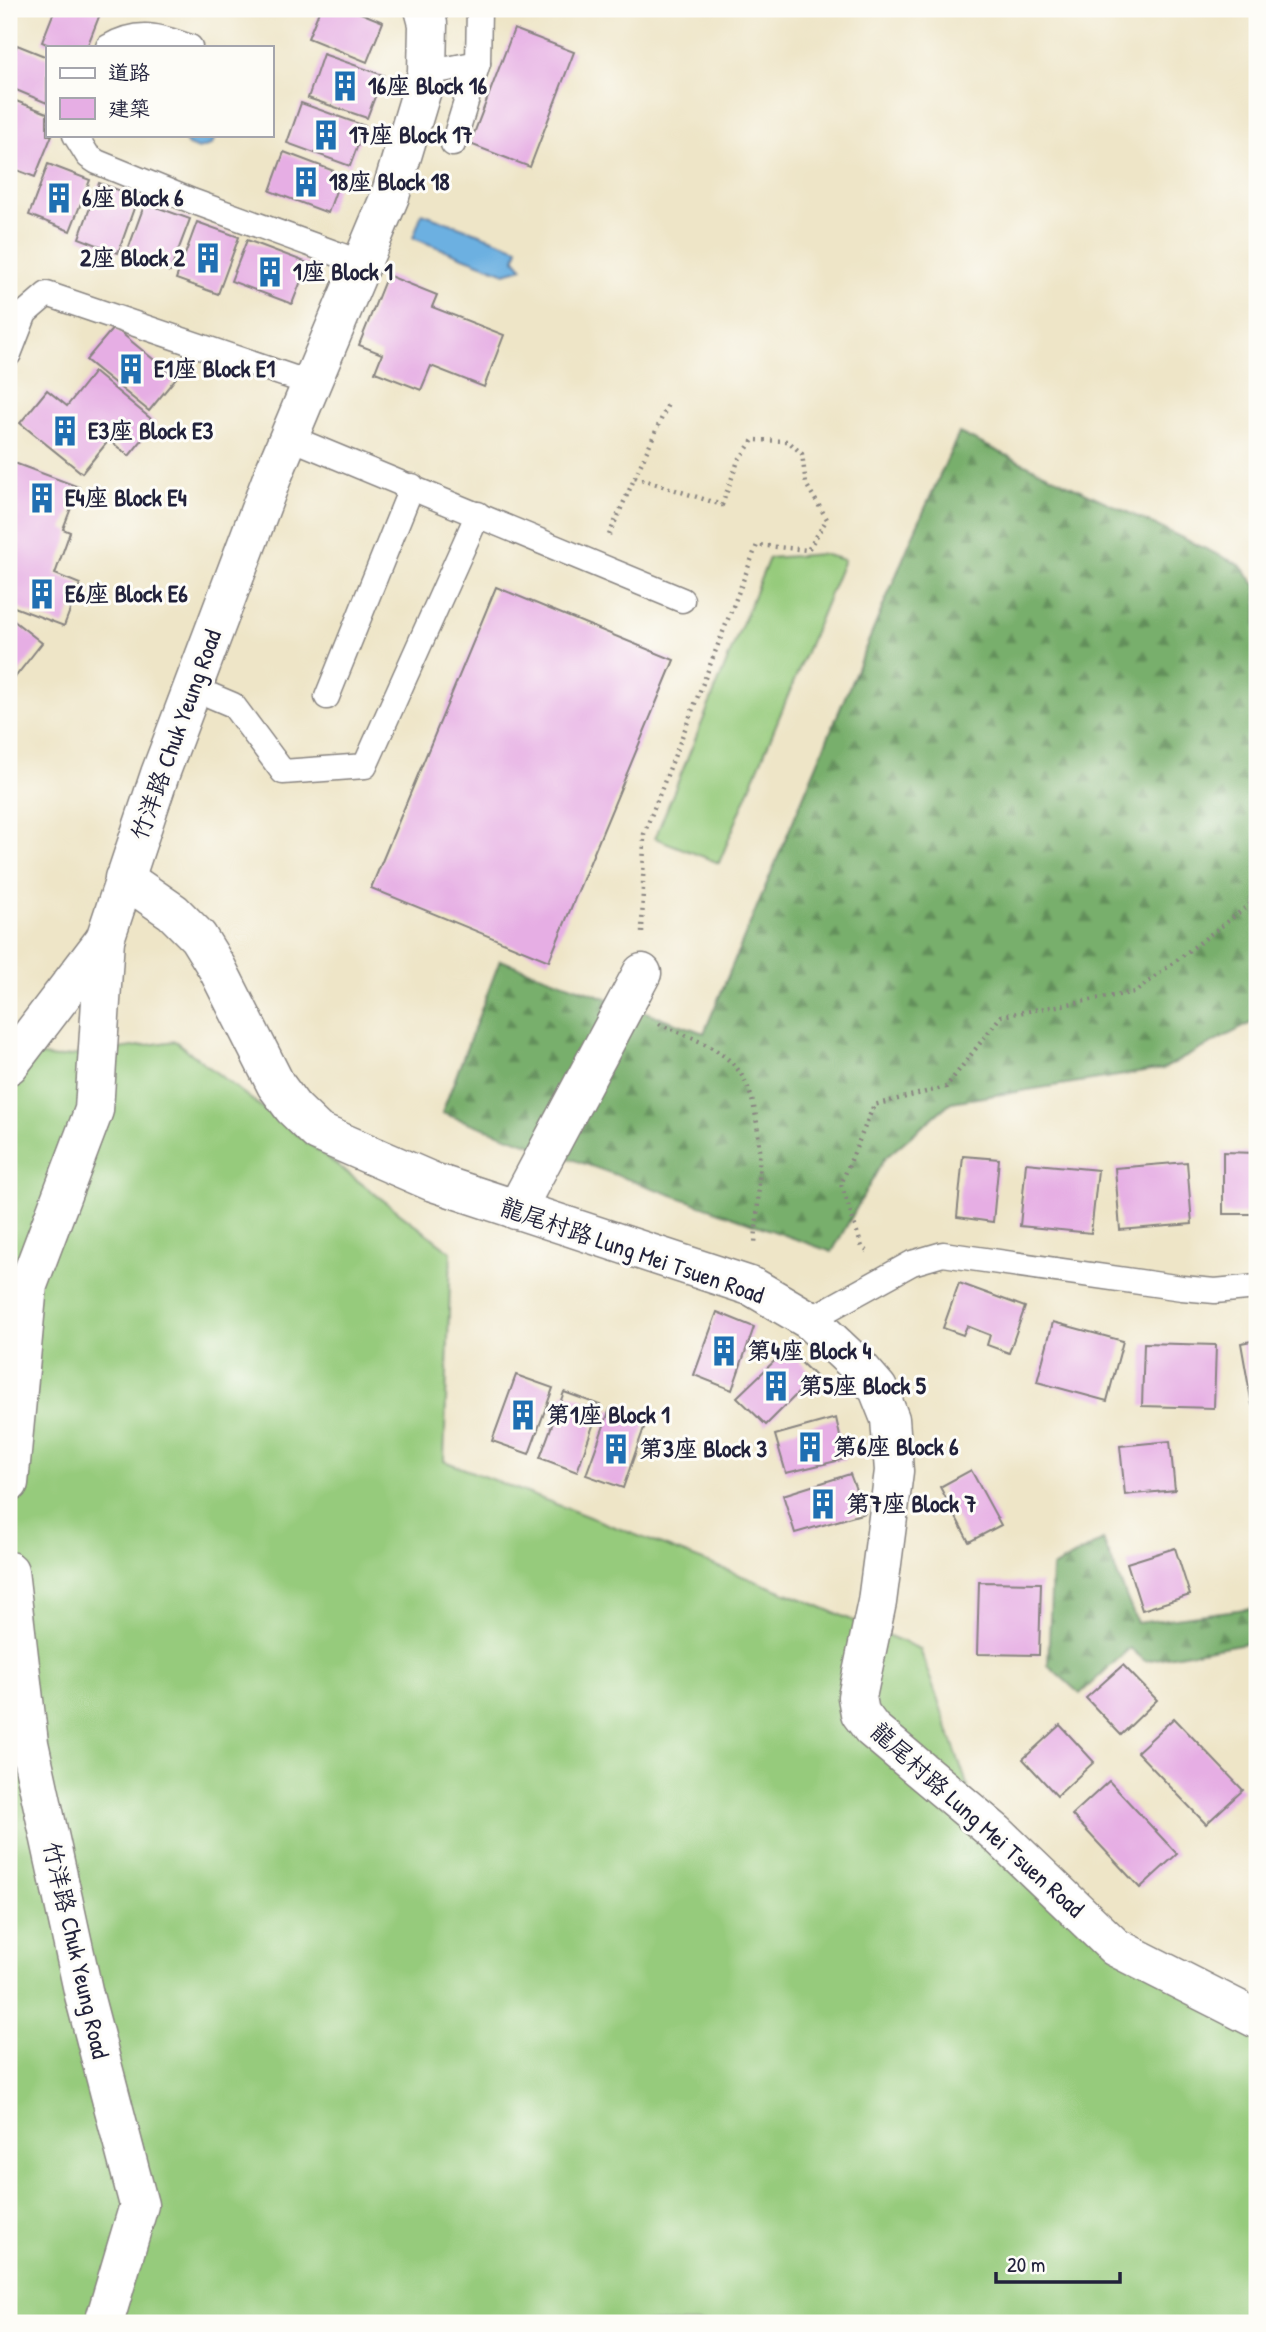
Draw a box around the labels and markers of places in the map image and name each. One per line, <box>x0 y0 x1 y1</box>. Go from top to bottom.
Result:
building icon: 16座 Block 16 <box>328 69 362 103</box>
place label: 16座 Block 16 <box>368 69 488 101</box>
building icon: 17座 Block 17 <box>309 118 343 152</box>
place label: 17座 Block 17 <box>349 118 473 150</box>
building icon: 18座 Block 18 <box>289 165 323 199</box>
place label: 18座 Block 18 <box>329 165 450 197</box>
building icon: 6座 Block 6 <box>42 181 76 215</box>
place label: 6座 Block 6 <box>82 181 184 213</box>
place label: 2座 Block 2 <box>80 241 186 273</box>
building icon: 2座 Block 2 <box>191 241 225 275</box>
building icon: 1座 Block 1 <box>253 255 287 289</box>
place label: 1座 Block 1 <box>293 255 393 287</box>
building icon: E1座 Block E1 <box>114 352 148 386</box>
place label: E1座 Block E1 <box>154 352 275 384</box>
building icon: E3座 Block E3 <box>48 414 82 448</box>
place label: E3座 Block E3 <box>88 414 214 446</box>
building icon: E4座 Block E4 <box>25 481 59 515</box>
place label: E4座 Block E4 <box>65 481 187 513</box>
building icon: E6座 Block E6 <box>25 577 59 611</box>
place label: E6座 Block E6 <box>65 577 188 609</box>
building icon: 第4座 Block 4 <box>707 1334 741 1368</box>
place label: 第4座 Block 4 <box>747 1334 872 1366</box>
building icon: 第5座 Block 5 <box>759 1369 793 1403</box>
place label: 第5座 Block 5 <box>799 1369 927 1401</box>
building icon: 第1座 Block 1 <box>506 1398 540 1432</box>
place label: 第1座 Block 1 <box>546 1398 670 1430</box>
building icon: 第6座 Block 6 <box>793 1430 827 1464</box>
place label: 第6座 Block 6 <box>833 1430 959 1462</box>
building icon: 第3座 Block 3 <box>599 1432 633 1466</box>
place label: 第3座 Block 3 <box>639 1432 767 1464</box>
building icon: 第7座 Block 7 <box>806 1487 840 1521</box>
place label: 第7座 Block 7 <box>846 1487 976 1519</box>

